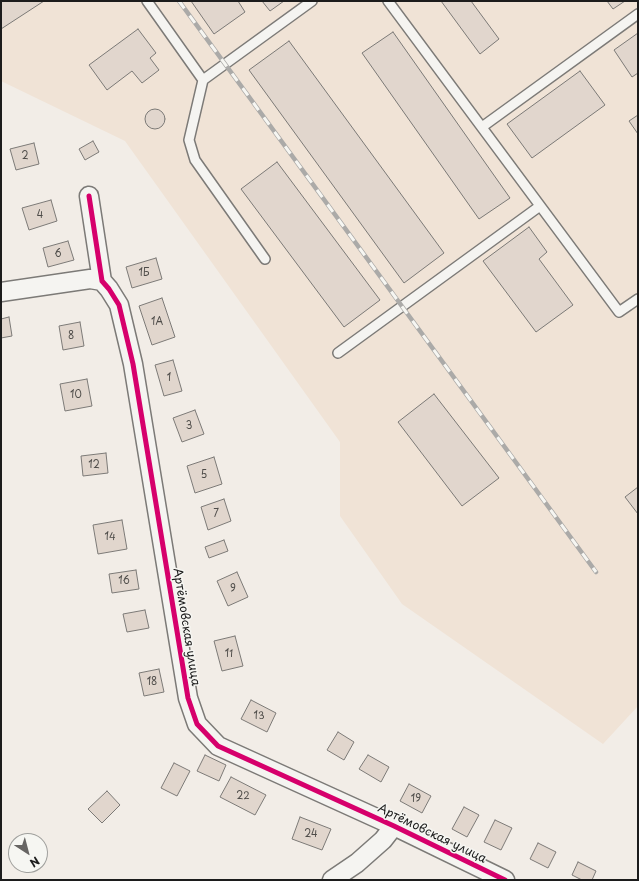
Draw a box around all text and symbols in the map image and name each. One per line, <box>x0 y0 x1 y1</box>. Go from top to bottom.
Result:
house number: 2 <box>21 150 29 162</box>
house number: 4 <box>37 209 43 221</box>
house number: 6 <box>54 248 62 260</box>
house number: 1Б <box>139 267 149 279</box>
house number: 1А <box>151 316 163 328</box>
house number: 8 <box>68 330 74 342</box>
house number: 1 <box>167 372 171 384</box>
house number: 10 <box>70 389 82 401</box>
house number: 3 <box>186 420 192 432</box>
house number: 12 <box>88 459 100 471</box>
house number: 5 <box>201 469 207 481</box>
house number: 7 <box>213 508 219 520</box>
house number: 14 <box>104 531 116 543</box>
street label: Артёмовская улица <box>170 567 202 687</box>
house number: 16 <box>118 575 130 587</box>
house number: 9 <box>230 583 236 595</box>
house number: 11 <box>225 648 233 660</box>
house number: 18 <box>147 676 157 688</box>
house number: 13 <box>253 710 265 722</box>
house number: 22 <box>236 790 250 802</box>
house number: 19 <box>411 793 421 805</box>
street label: Артёмовская улица <box>375 801 489 867</box>
house number: 24 <box>304 828 318 840</box>
north arrow <box>8 833 48 873</box>
text: N <box>26 853 43 872</box>

